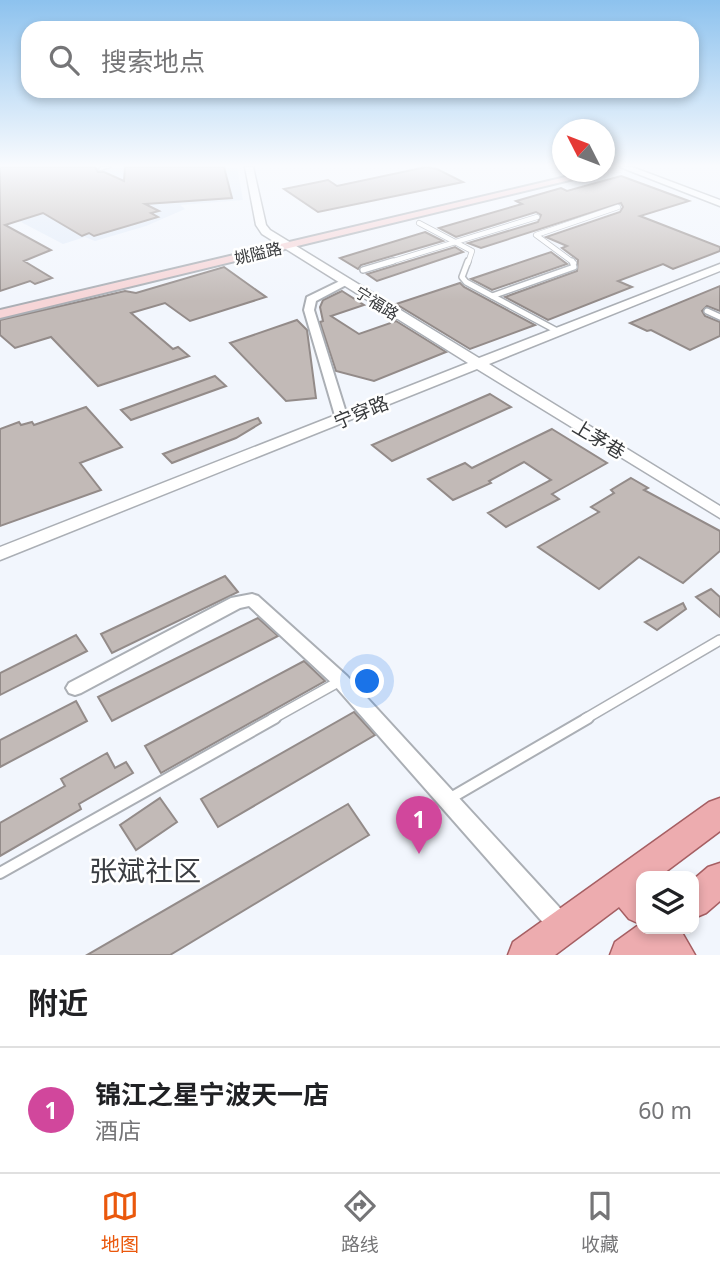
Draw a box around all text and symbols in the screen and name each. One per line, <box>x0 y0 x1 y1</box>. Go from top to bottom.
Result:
search box <box>21 21 699 98</box>
icon: search <box>45 41 83 79</box>
text: 搜索地点 <box>101 43 205 79</box>
north arrow <box>552 119 615 182</box>
street label: 姚隘路 <box>232 237 284 269</box>
street label: 宁福路 <box>351 281 403 325</box>
street label: 宁穿路 <box>330 389 392 435</box>
street label: 上茅巷 <box>568 413 630 465</box>
your location <box>350 664 384 698</box>
pin: 1 <box>396 796 442 854</box>
district label: 张斌社区 <box>89 851 201 889</box>
map controls <box>636 871 699 934</box>
button: layers <box>636 871 699 934</box>
text: 附近 <box>28 982 88 1023</box>
text: 锦江之星宁波天一店 <box>95 1076 329 1112</box>
text: 1 <box>44 1094 58 1126</box>
text: 60 m <box>638 1094 692 1126</box>
text: 酒店 <box>95 1114 141 1146</box>
tab: 地图 <box>101 1187 139 1257</box>
tab: 路线 <box>341 1187 379 1257</box>
tab: 收藏 <box>581 1187 619 1257</box>

